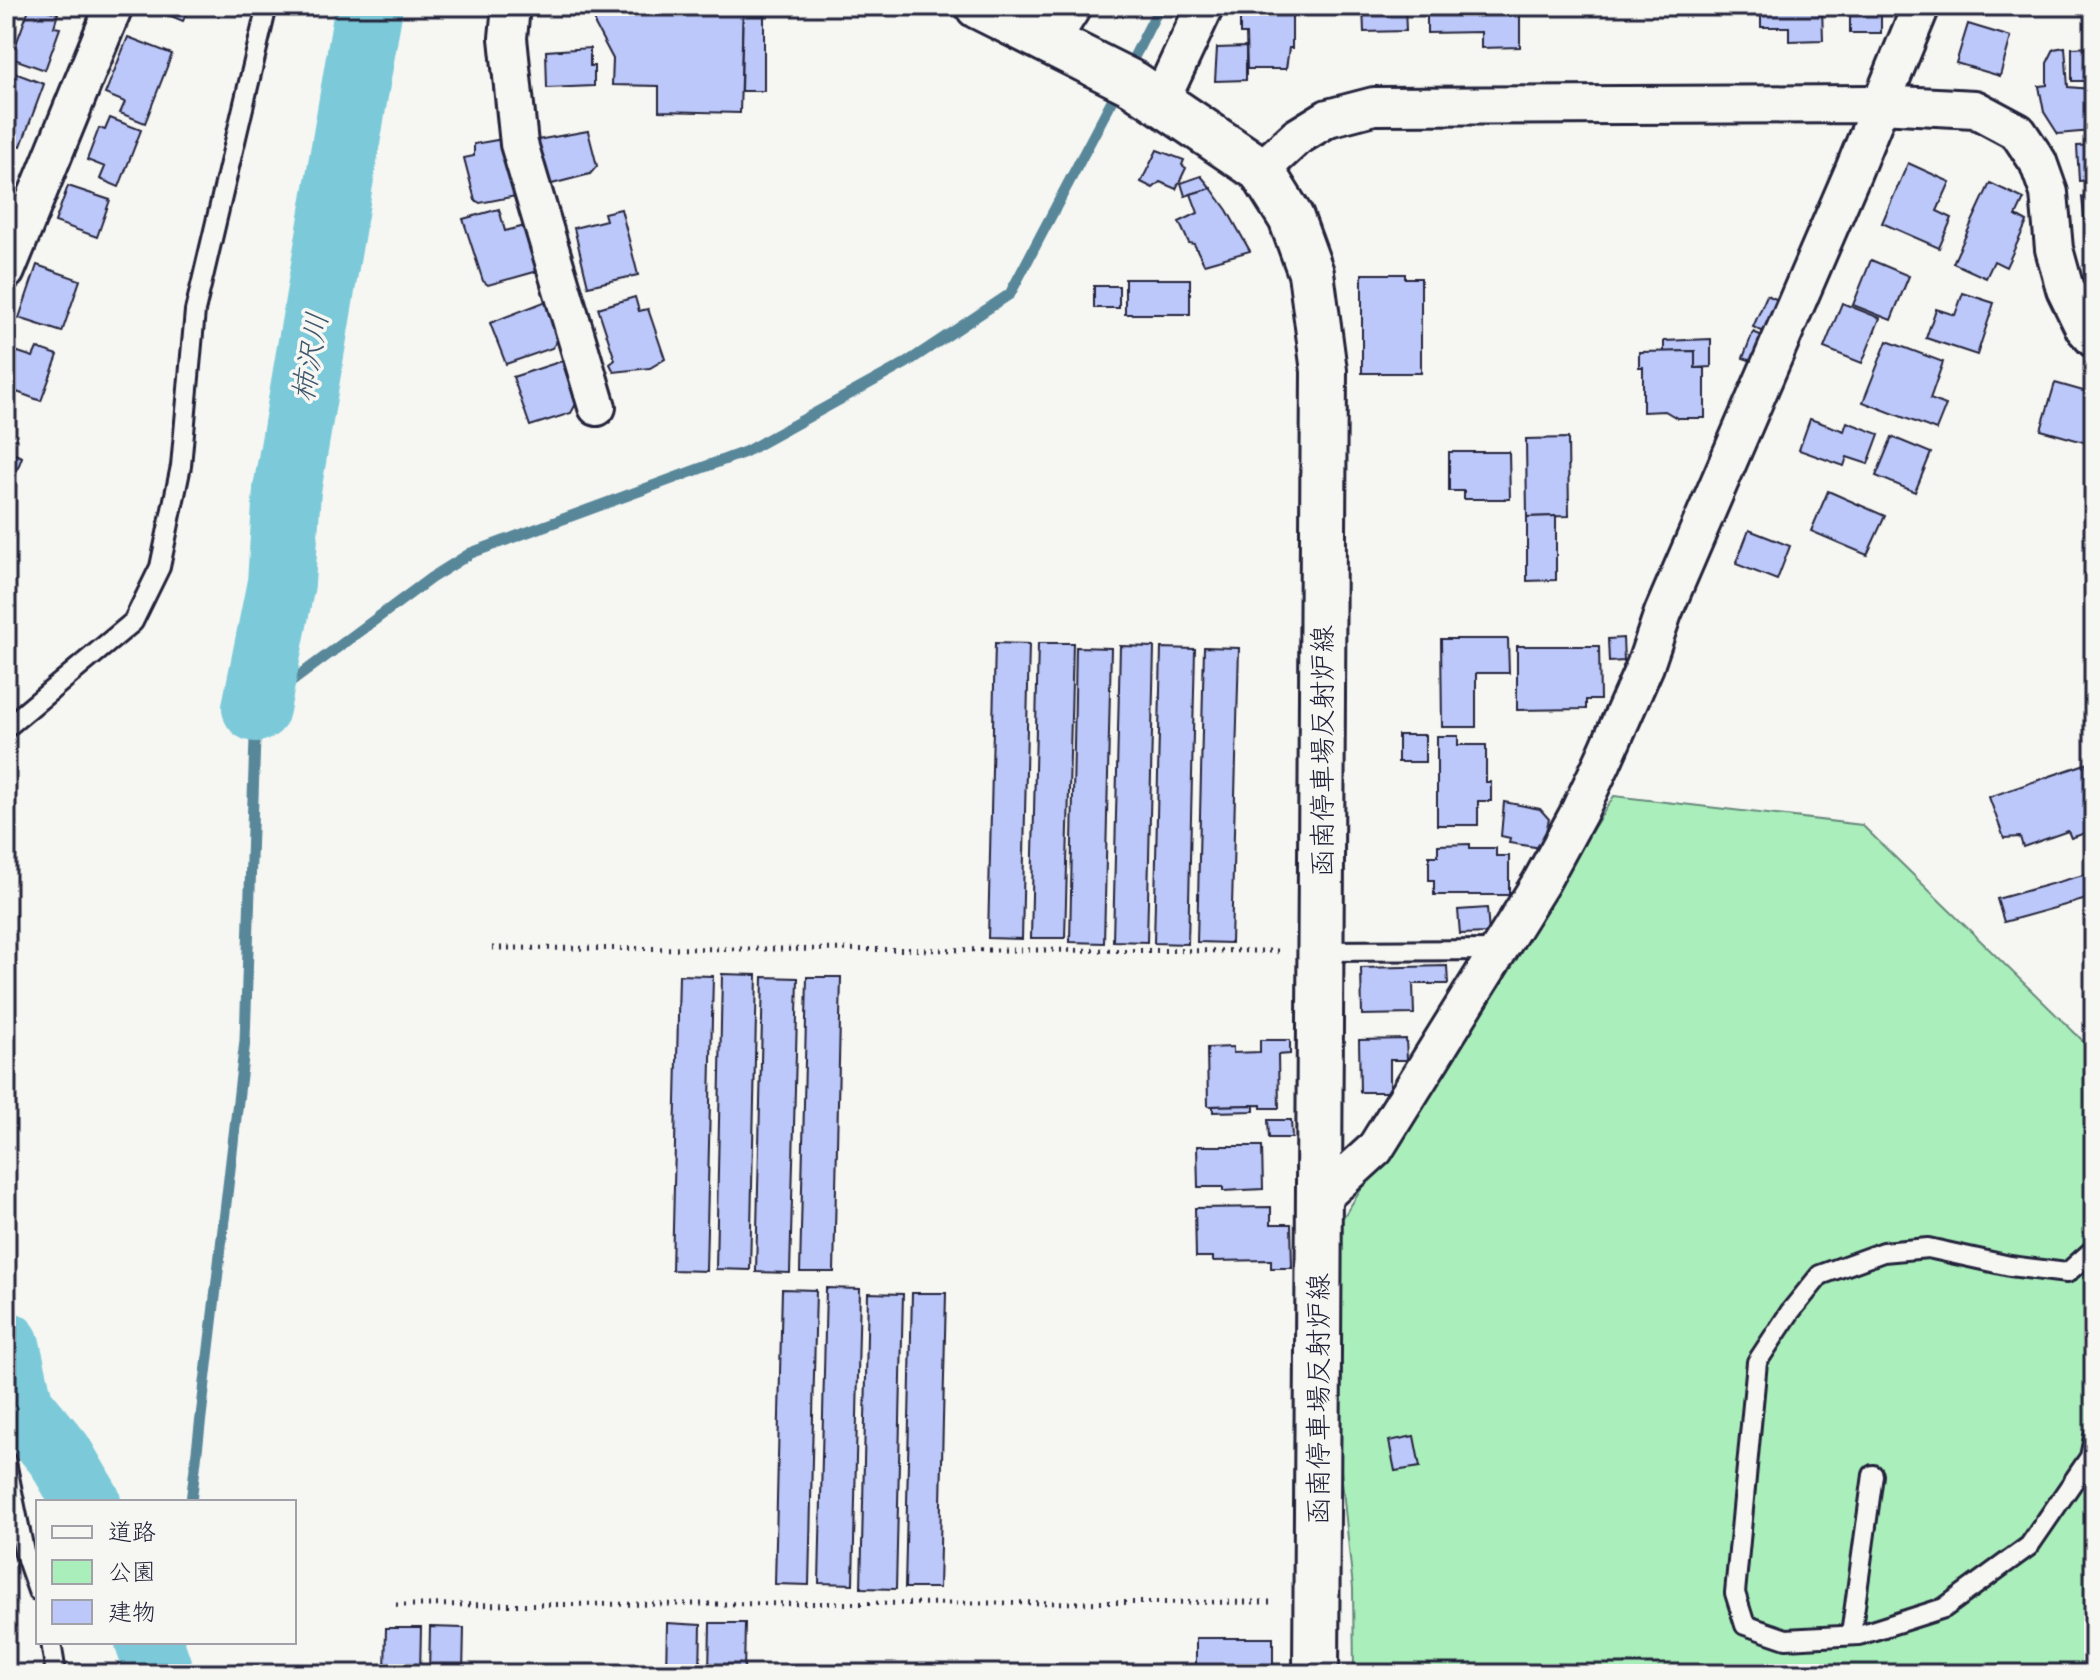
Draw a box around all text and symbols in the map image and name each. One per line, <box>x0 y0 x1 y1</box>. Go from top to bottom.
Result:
water label: 柿沢川 <box>283 309 342 406</box>
street label: 函南停車場反射炉線 <box>1305 625 1346 877</box>
street label: 函南停車場反射炉線 <box>1301 1273 1342 1525</box>
legend <box>36 1500 296 1644</box>
text: 道路 <box>108 1517 156 1552</box>
text: 公園 <box>108 1557 156 1592</box>
text: 建物 <box>108 1597 156 1632</box>

